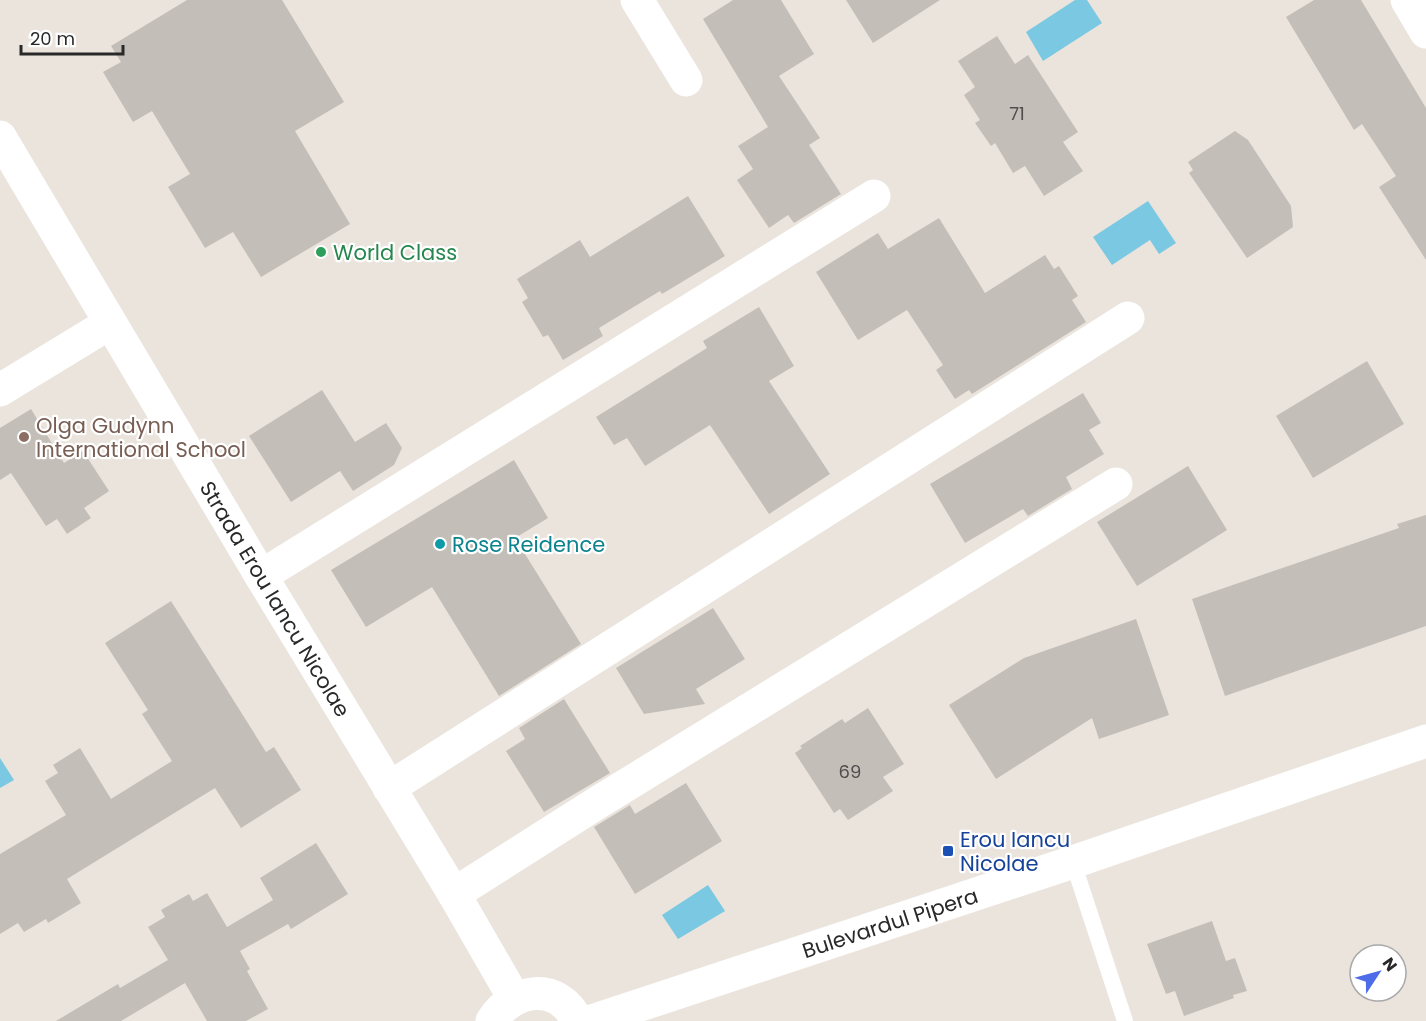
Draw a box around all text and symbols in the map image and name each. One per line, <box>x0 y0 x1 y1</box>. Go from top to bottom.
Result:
scale bar <box>21 18 123 56</box>
text: 20 m <box>30 26 75 51</box>
house number: 71 <box>1009 101 1025 126</box>
place label: World Class <box>333 238 457 267</box>
marker: World Class <box>314 245 328 259</box>
place label: Olga Gudynn International School <box>36 411 246 464</box>
marker: Olga Gudynn International School <box>17 430 31 444</box>
street label: Strada Erou Iancu Nicolae <box>193 476 357 722</box>
place label: Rose Reidence <box>452 530 605 559</box>
marker: Rose Reidence <box>433 537 447 551</box>
house number: 69 <box>839 759 861 784</box>
place label: Erou Iancu Nicolae <box>960 825 1070 878</box>
marker: Erou Iancu Nicolae <box>941 844 955 858</box>
street label: Bulevardul Pipera <box>798 881 982 965</box>
north arrow <box>1348 943 1408 1003</box>
text: N <box>1377 953 1403 976</box>

